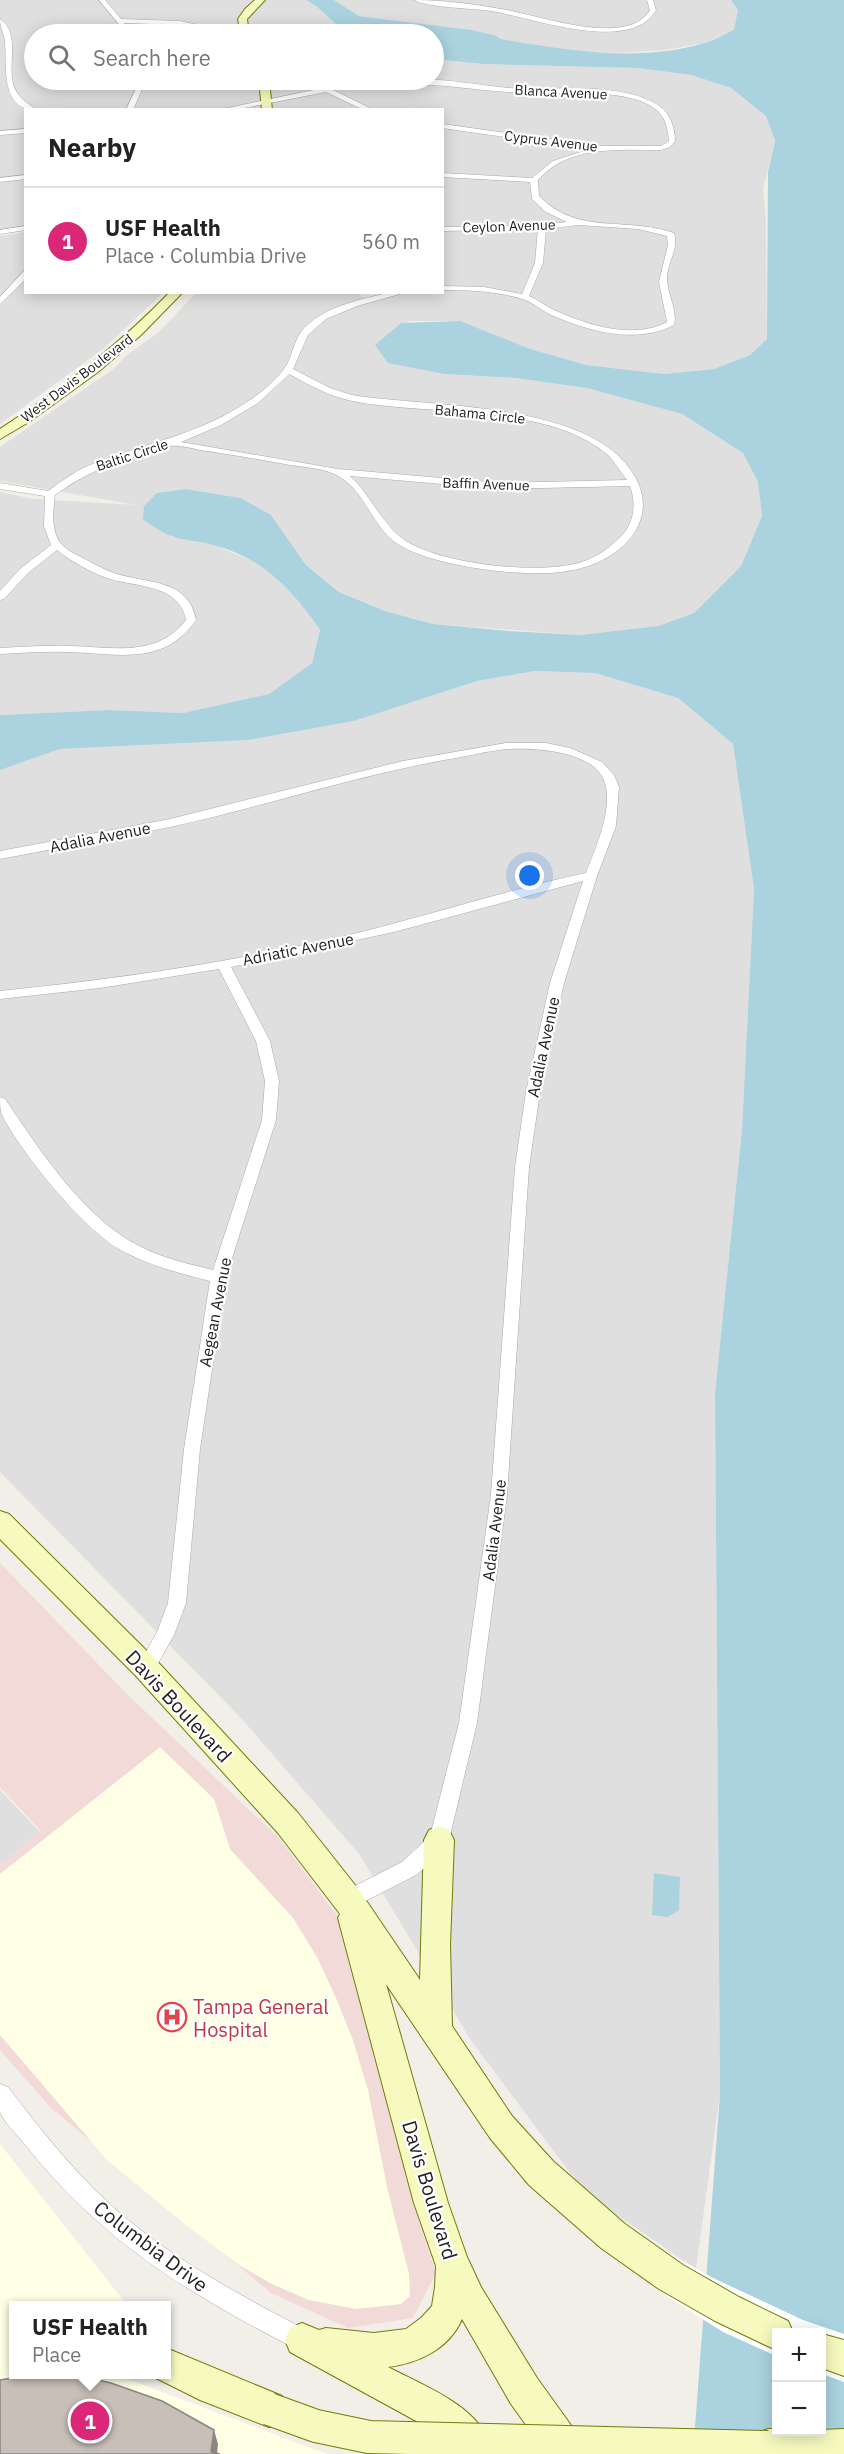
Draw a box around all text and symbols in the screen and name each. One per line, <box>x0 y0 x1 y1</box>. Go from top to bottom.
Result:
search box <box>24 24 444 90</box>
icon: search <box>45 41 78 74</box>
text: Search here <box>93 43 211 72</box>
street label: Blanca Avenue <box>514 81 608 103</box>
street label: Cyprus Avenue <box>503 126 599 156</box>
text: Nearby <box>48 130 136 164</box>
text: USF Health <box>105 213 221 242</box>
street label: Ceylon Avenue <box>462 215 556 237</box>
text: 1 <box>62 228 74 255</box>
text: 560 m <box>362 228 420 255</box>
text: Place · Columbia Drive <box>105 242 306 269</box>
street label: West Davis Boulevard <box>17 330 137 426</box>
street label: Bahama Circle <box>434 400 526 428</box>
street label: Baltic Circle <box>94 435 171 475</box>
street label: Baffin Avenue <box>442 473 530 495</box>
street label: Adalia Avenue <box>48 817 152 857</box>
your location <box>515 861 544 890</box>
street label: Adriatic Avenue <box>241 928 355 970</box>
street label: Adalia Avenue <box>523 995 563 1099</box>
street label: Aegean Avenue <box>195 1255 235 1368</box>
street label: Adalia Avenue <box>478 1478 510 1582</box>
street label: Davis Boulevard <box>120 1644 238 1768</box>
place label: Tampa General Hospital <box>193 1993 329 2043</box>
hospital icon: Tampa General Hospital <box>156 2001 188 2033</box>
street label: Davis Boulevard <box>396 2117 464 2263</box>
street label: Columbia Drive <box>88 2194 214 2298</box>
popup <box>9 2301 171 2379</box>
text: USF Health <box>32 2312 148 2341</box>
map controls <box>772 2328 826 2436</box>
button: + <box>772 2328 826 2382</box>
text: Place <box>32 2341 81 2368</box>
button: − <box>772 2382 826 2436</box>
pin: 1 <box>70 2398 110 2444</box>

